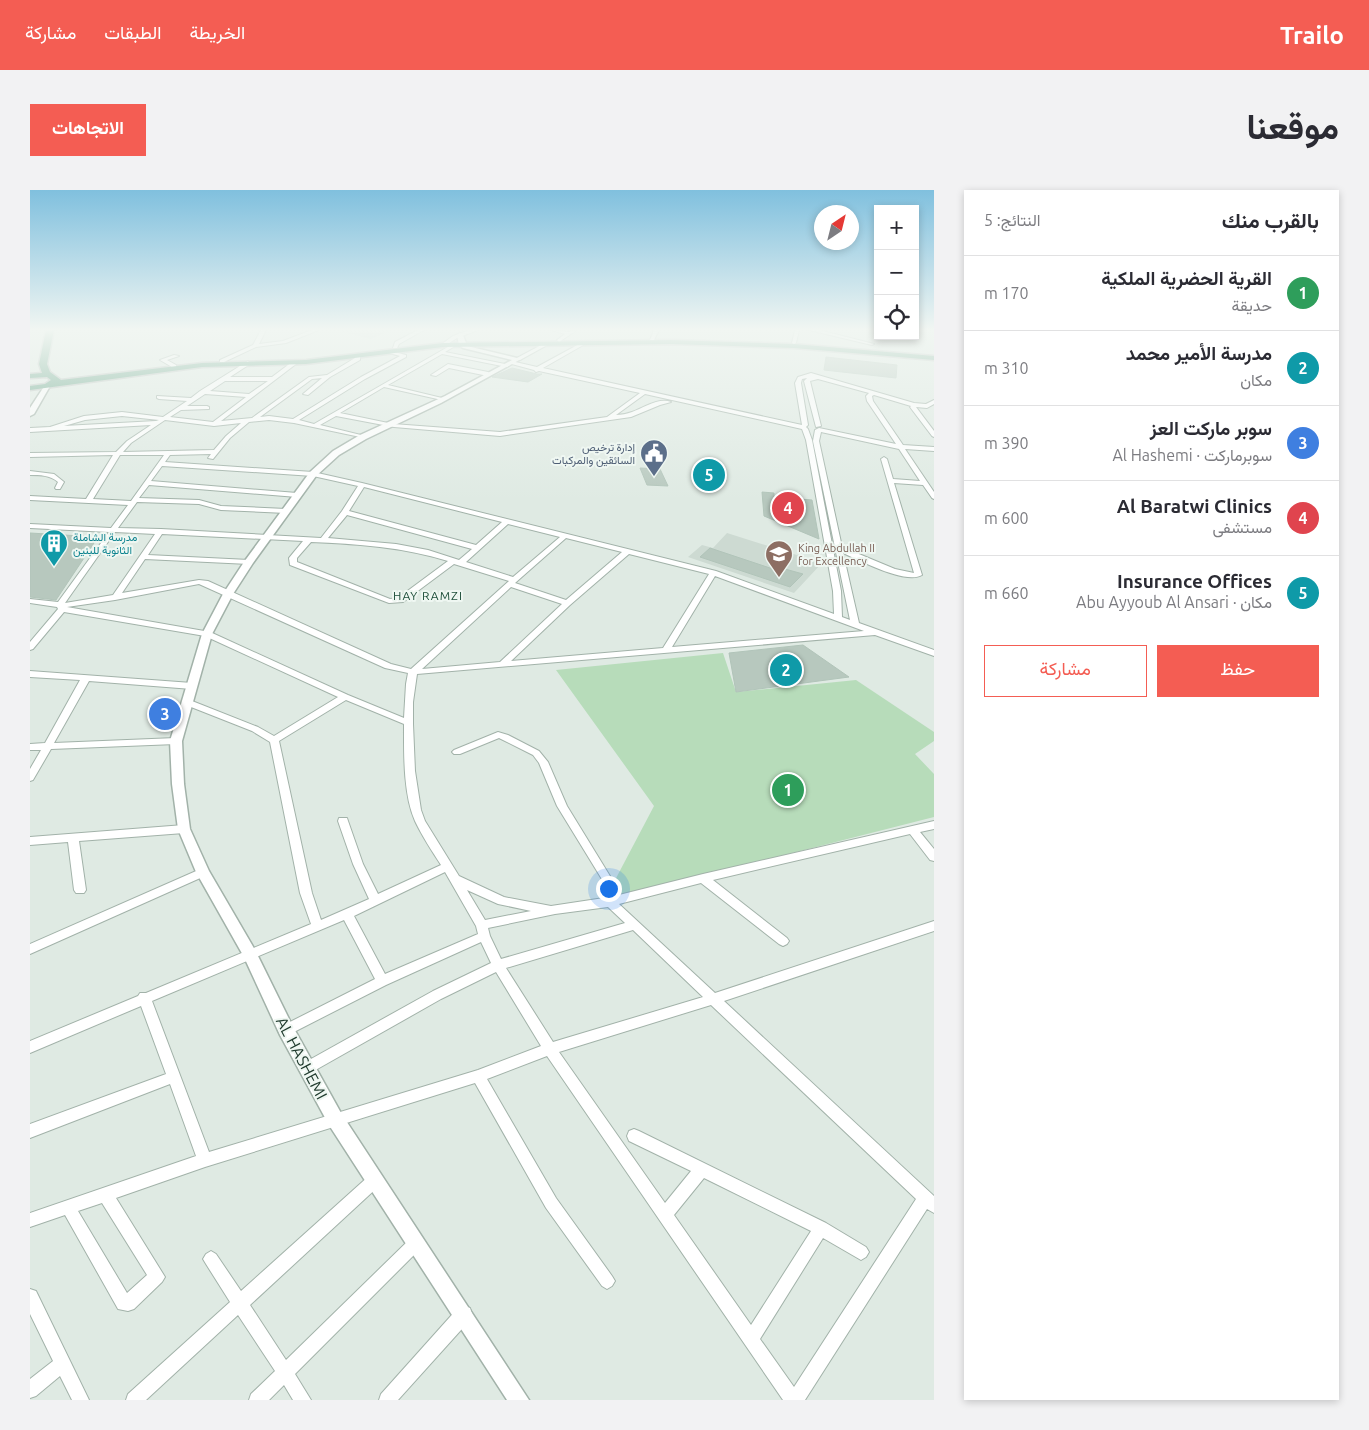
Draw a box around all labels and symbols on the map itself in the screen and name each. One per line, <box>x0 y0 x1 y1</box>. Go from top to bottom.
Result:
north arrow <box>814 205 859 250</box>
public building icon: إدارة ترخيص السائقين والمركبات <box>639 438 669 477</box>
place label: إدارة ترخيص السائقين والمركبات <box>552 441 635 467</box>
pin: 5 <box>693 456 725 494</box>
pin: 4 <box>772 489 804 527</box>
building icon: مدرسة الشاملة الثانوية للبنين <box>39 528 69 567</box>
place label: مدرسة الشاملة الثانوية للبنين <box>73 531 138 557</box>
school or university icon: King Abdullah II for Excellency <box>764 539 794 578</box>
place label: King Abdullah II for Excellency <box>798 542 875 567</box>
district label: HAY RAMZI <box>393 589 463 602</box>
pin: 2 <box>770 651 802 689</box>
pin: 3 <box>149 695 181 733</box>
pin: 1 <box>772 771 804 809</box>
your location <box>596 876 622 902</box>
street label: AL HASHEMI <box>273 1014 331 1102</box>

